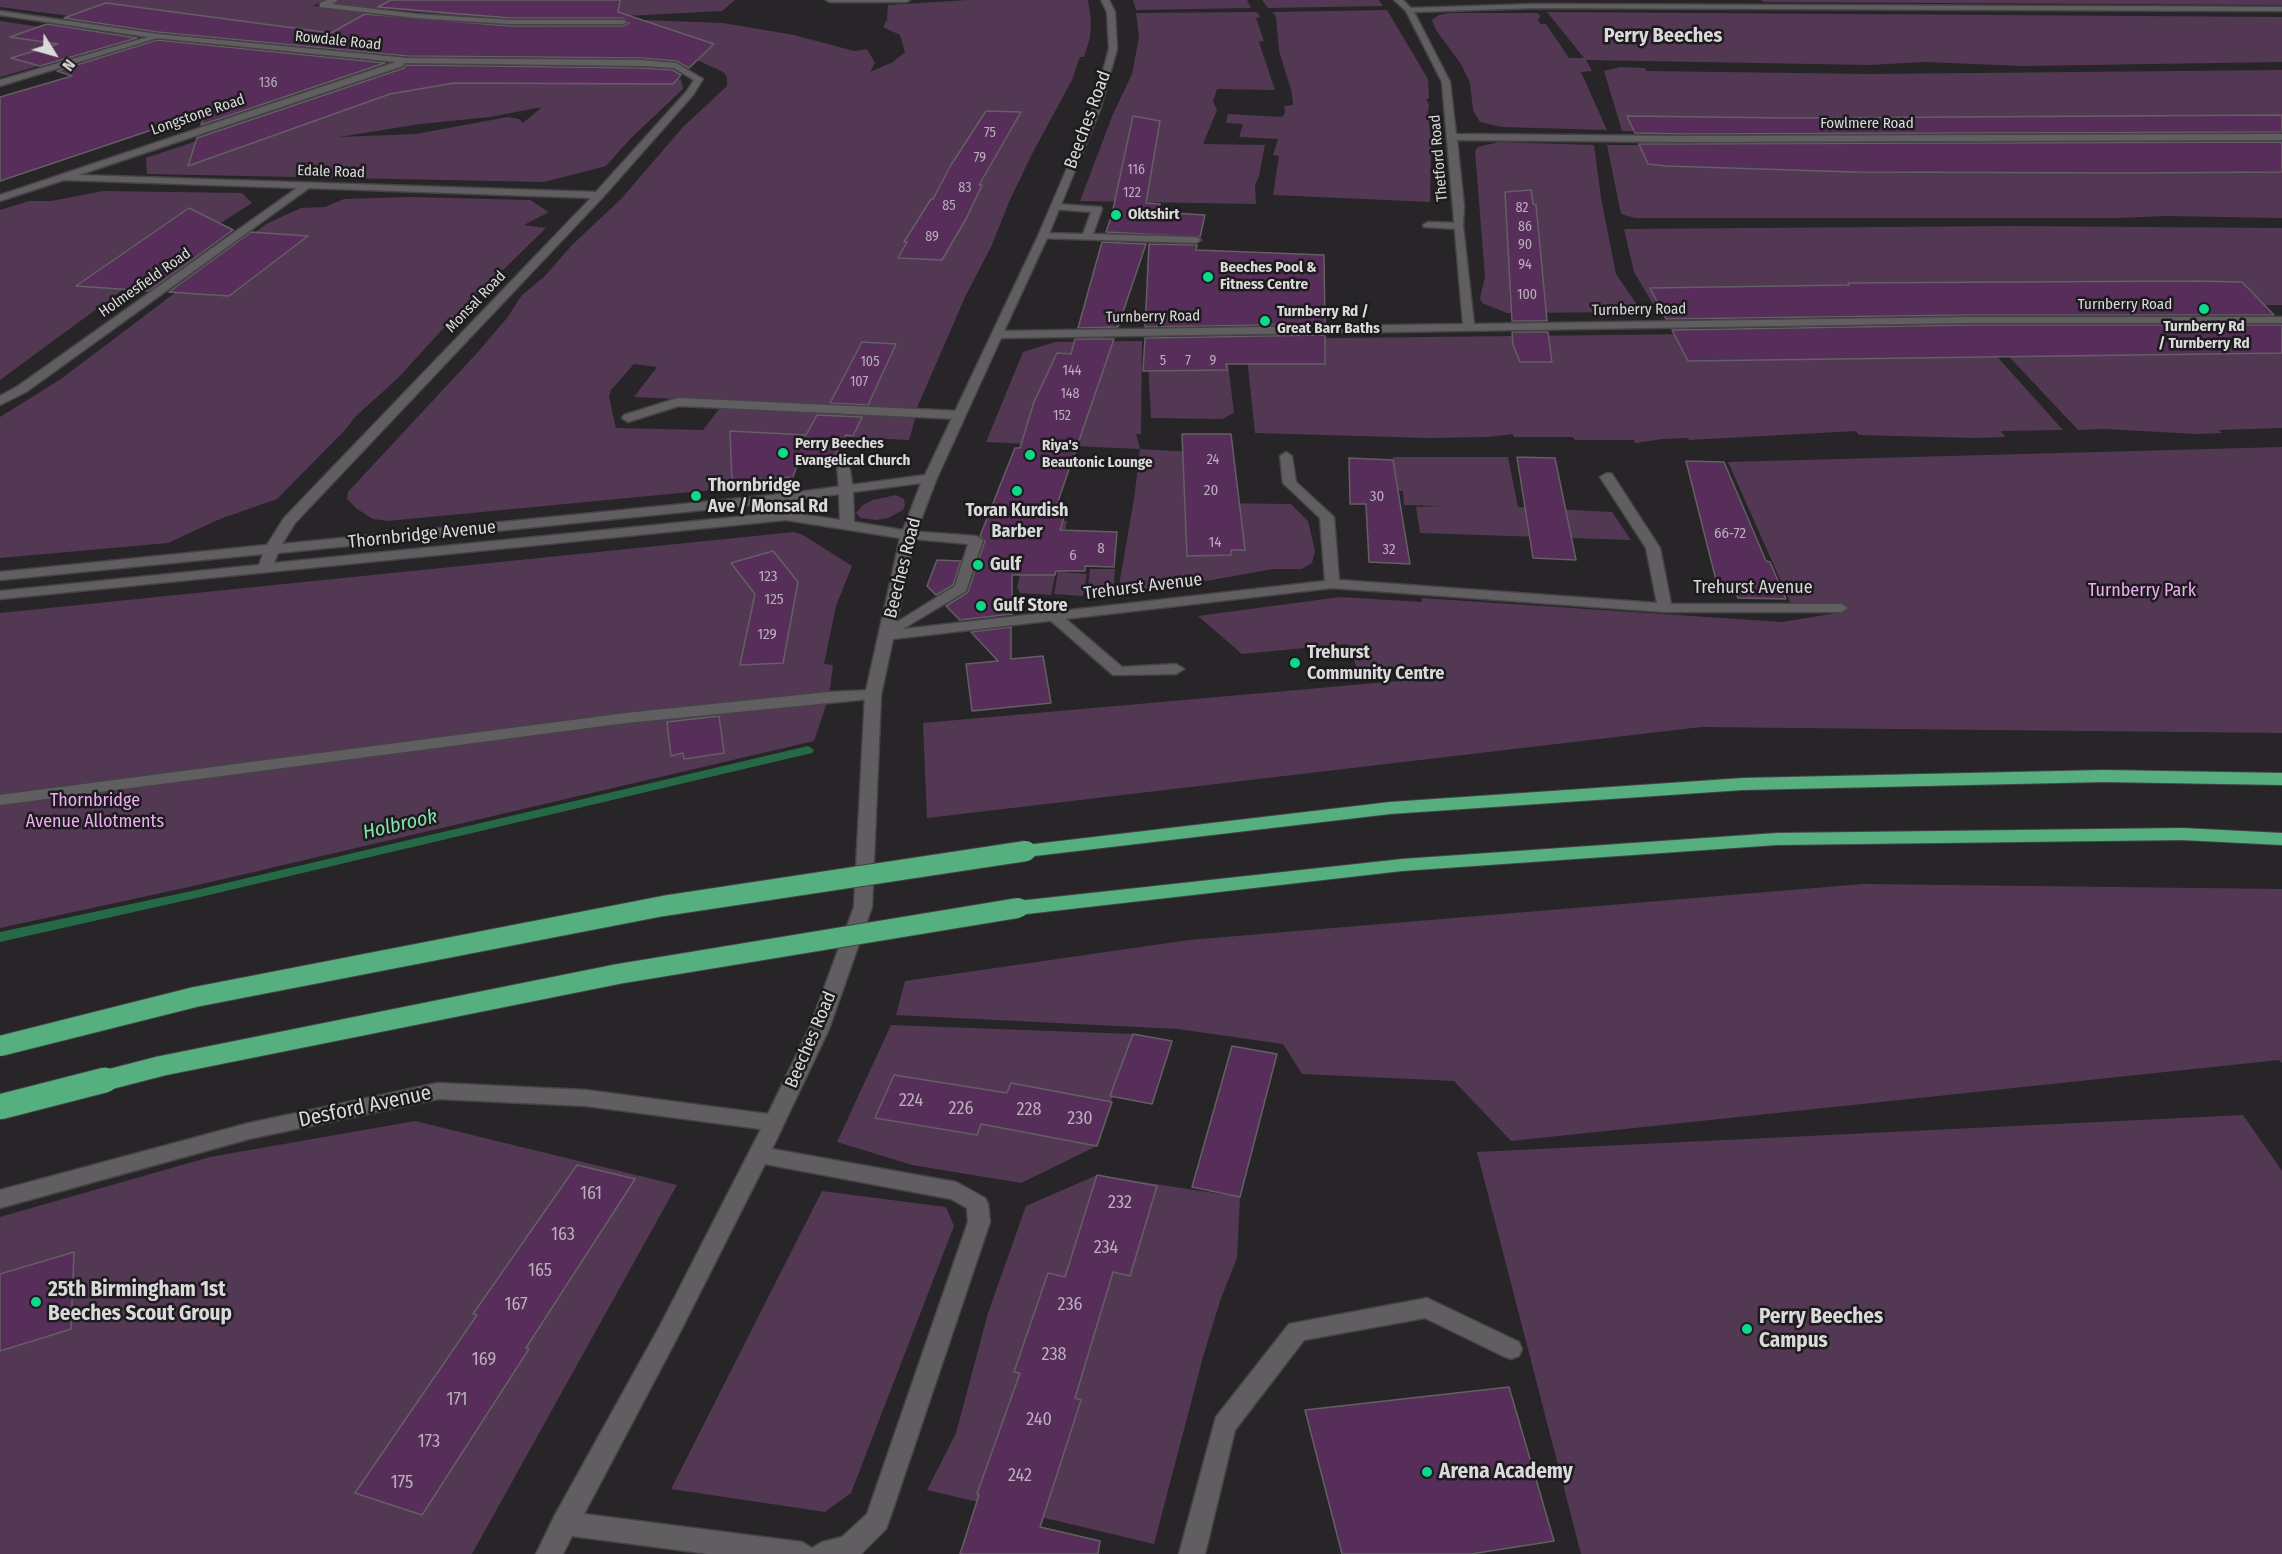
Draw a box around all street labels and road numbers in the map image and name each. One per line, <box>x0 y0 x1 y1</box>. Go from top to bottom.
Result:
street label: Rowdale Road <box>294 28 382 54</box>
street label: Beeches Road <box>1060 68 1116 172</box>
street label: Longstone Road <box>149 91 247 139</box>
street label: Thetford Road <box>1426 114 1452 202</box>
street label: Fowlmere Road <box>1820 115 1914 133</box>
street label: Edale Road <box>297 162 365 182</box>
street label: Holmesfield Road <box>96 245 194 321</box>
street label: Monsal Road <box>442 267 510 337</box>
street label: Turnberry Road <box>2078 296 2172 314</box>
street label: Turnberry Road <box>1592 300 1686 320</box>
street label: Turnberry Road <box>1106 307 1200 327</box>
street label: Beeches Road <box>880 515 926 621</box>
street label: Thornbridge Avenue <box>347 516 497 554</box>
street label: Trehurst Avenue <box>1082 569 1204 605</box>
street label: Trehurst Avenue <box>1693 577 1813 599</box>
street label: Beeches Road <box>781 988 841 1092</box>
street label: Desford Avenue <box>296 1081 434 1133</box>

